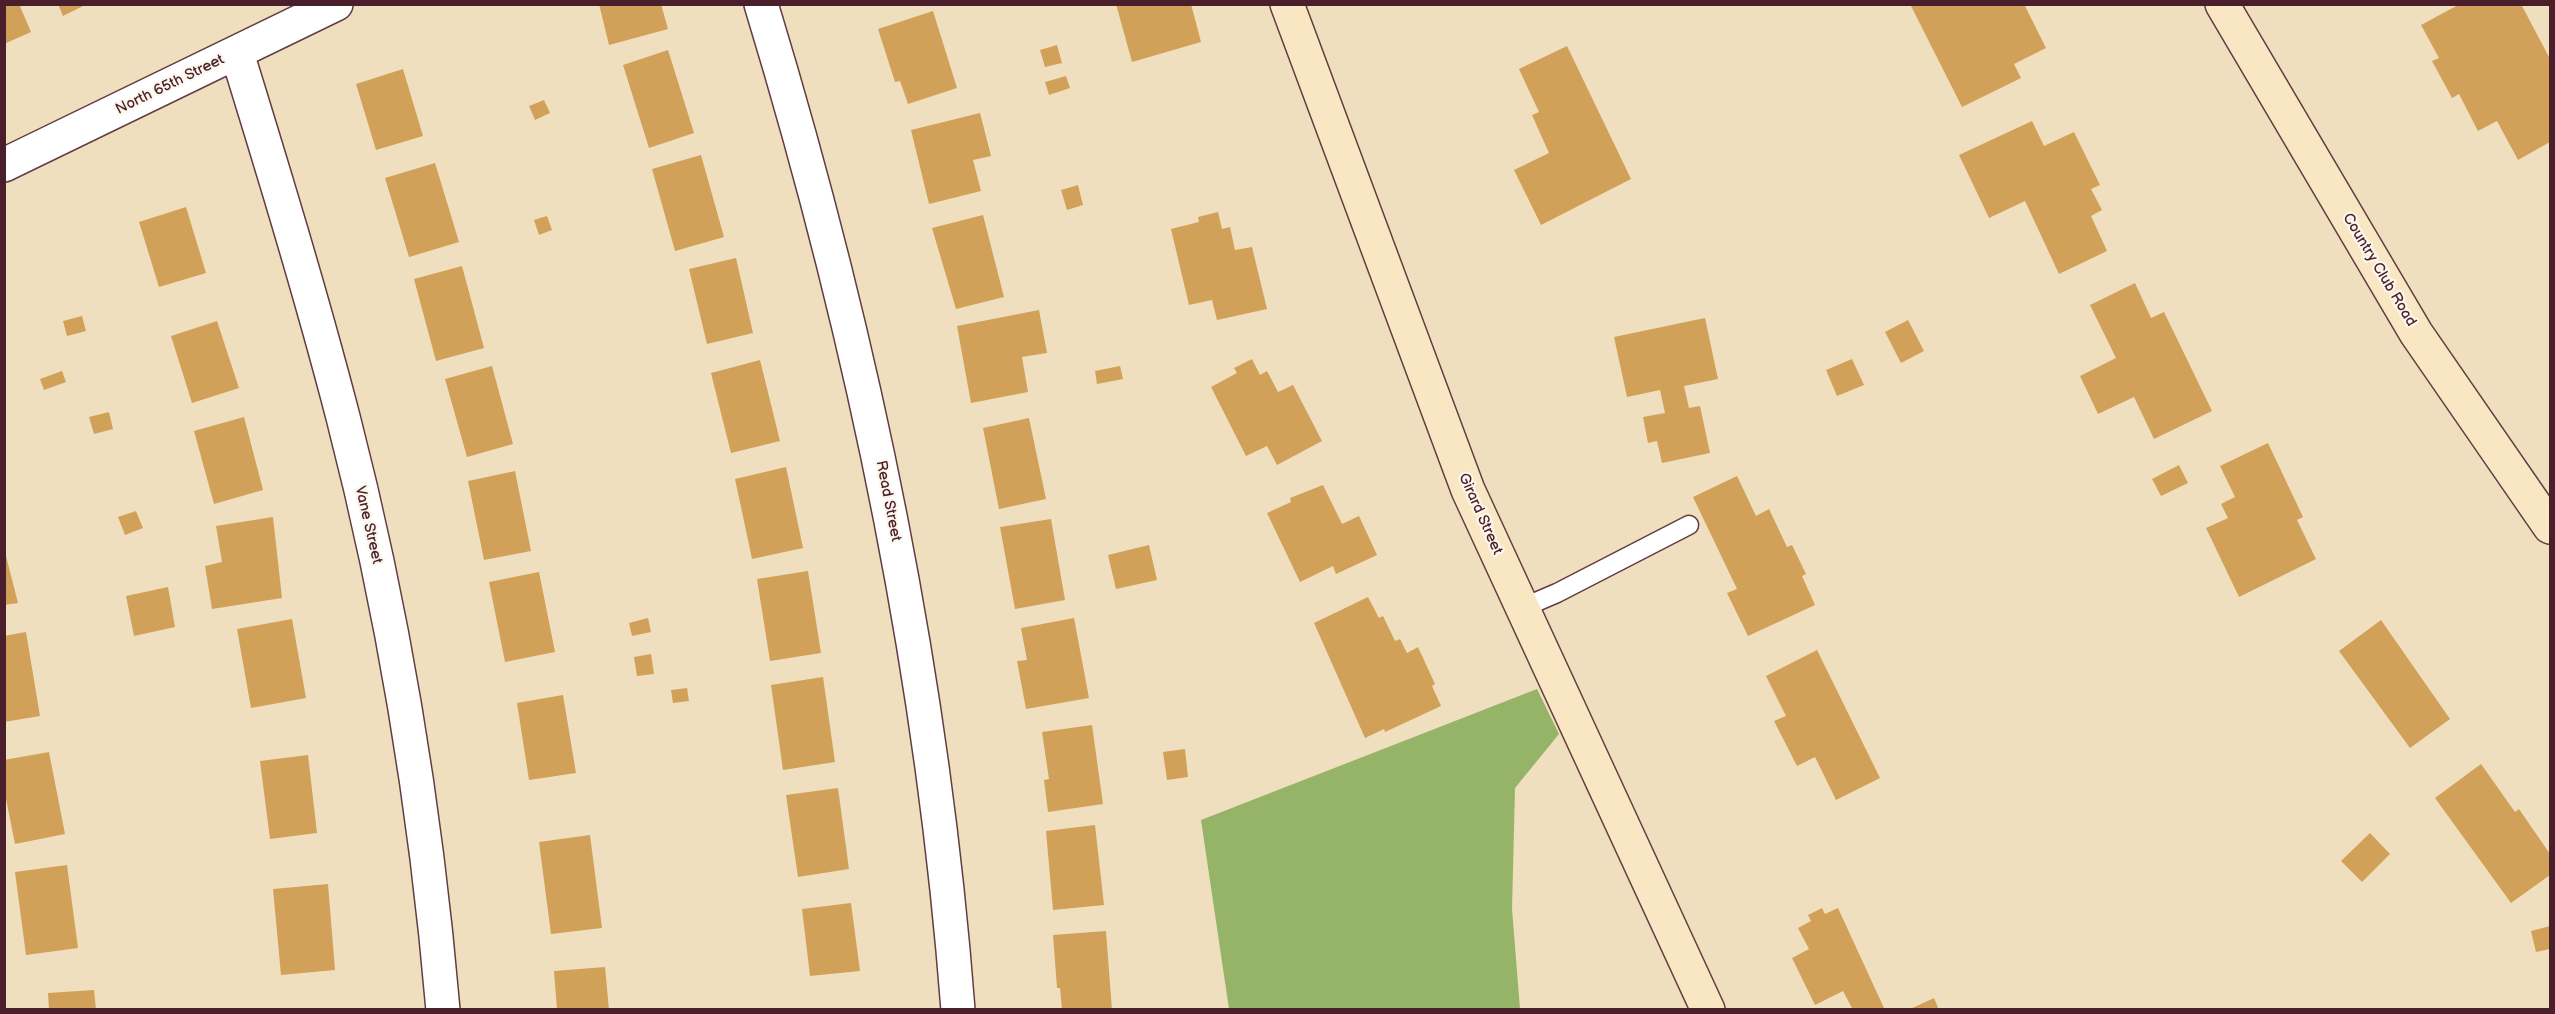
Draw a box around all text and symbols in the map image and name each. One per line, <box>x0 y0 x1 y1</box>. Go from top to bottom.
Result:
street label: North 65th Street <box>113 51 227 119</box>
street label: Country Club Road <box>2338 210 2420 330</box>
street label: Read Street <box>871 459 905 543</box>
street label: Girard Street <box>1454 470 1506 558</box>
street label: Vane Street <box>350 484 386 566</box>

